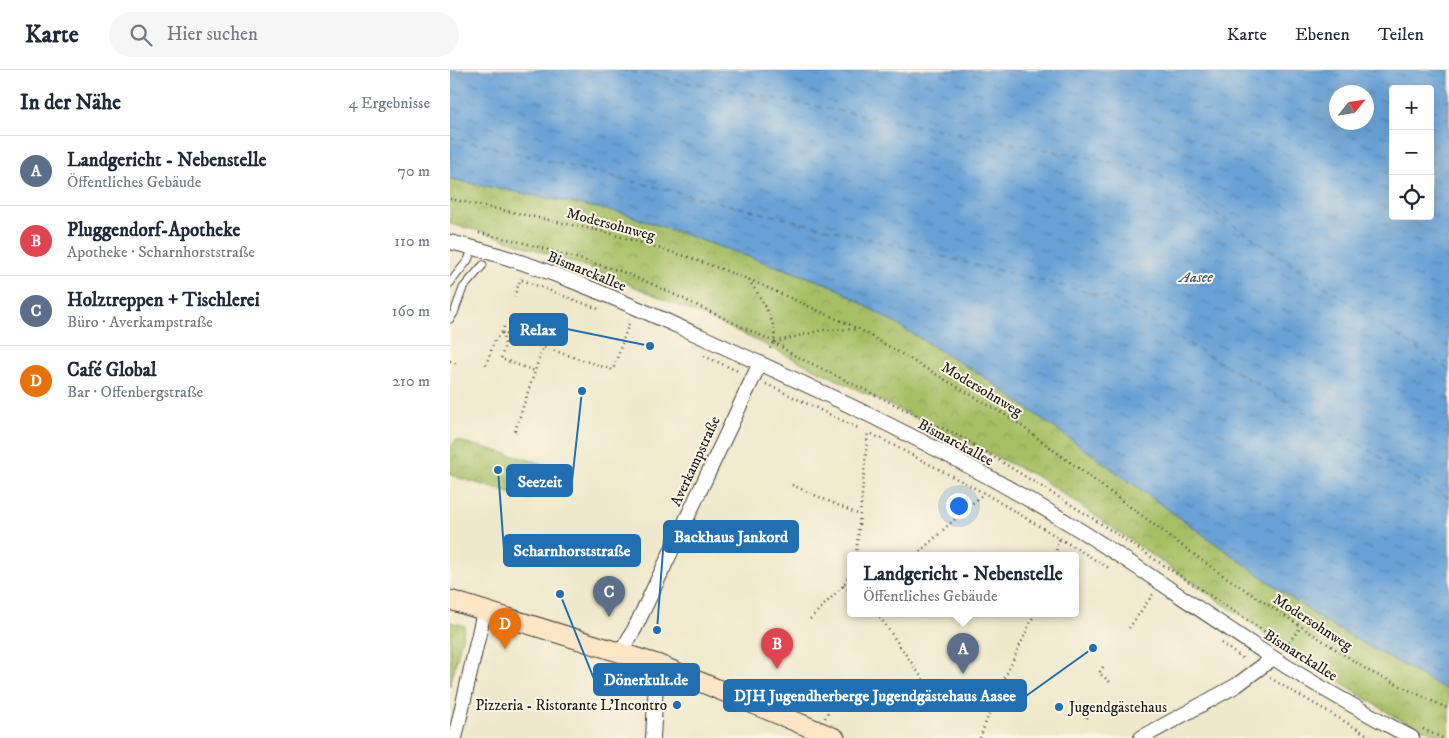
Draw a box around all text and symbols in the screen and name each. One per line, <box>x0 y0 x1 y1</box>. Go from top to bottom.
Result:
search box <box>109 12 459 57</box>
text: Karte <box>25 20 79 50</box>
icon: search <box>127 21 155 49</box>
text: Hier suchen <box>167 23 258 46</box>
text: Karte <box>1227 24 1267 46</box>
text: Ebenen <box>1295 24 1350 46</box>
text: Teilen <box>1378 24 1424 46</box>
north arrow <box>1329 85 1374 130</box>
map controls <box>1389 85 1434 220</box>
button: + <box>1389 85 1434 130</box>
text: In der Nähe <box>20 90 121 116</box>
text: 4 Ergebnisse <box>348 93 430 113</box>
button: − <box>1389 130 1434 175</box>
text: Landgericht - Nebenstelle <box>67 149 266 172</box>
text: A <box>31 161 41 181</box>
text: 70 m <box>398 161 430 181</box>
text: Öffentliches Gebäude <box>67 172 201 192</box>
button: locate <box>1389 175 1434 220</box>
street label: Modersohnweg <box>564 204 658 246</box>
text: Pluggendorf-Apotheke <box>67 219 240 242</box>
text: B <box>31 231 41 251</box>
text: 110 m <box>394 231 430 251</box>
text: Apotheke · Scharnhorststraße <box>67 242 255 262</box>
street label: Bismarckallee <box>545 247 629 296</box>
water label: Aasee <box>1177 267 1213 287</box>
text: Holztreppen + Tischlerei <box>67 289 260 312</box>
text: C <box>31 301 41 321</box>
text: 160 m <box>392 301 430 321</box>
text: Büro · Averkampstraße <box>67 312 213 332</box>
callout: Relax <box>510 314 567 345</box>
text: Relax <box>520 320 556 340</box>
street label: Modersohnweg <box>938 358 1026 421</box>
text: Café Global <box>67 359 156 382</box>
text: D <box>30 371 42 391</box>
text: 210 m <box>392 371 430 391</box>
text: Bar · Offenbergstraße <box>67 382 203 402</box>
street label: Averkampstraße <box>666 413 725 509</box>
street label: Bismarckallee <box>915 415 997 470</box>
callout: Seezeit <box>507 465 572 496</box>
text: Seezeit <box>518 472 563 492</box>
your location <box>946 493 972 519</box>
callout: Backhaus Jankord <box>664 521 798 552</box>
text: Backhaus Jankord <box>674 527 789 547</box>
callout: Scharnhorststraße <box>504 535 640 566</box>
text: Scharnhorststraße <box>514 541 631 561</box>
popup <box>847 552 1079 617</box>
text: Landgericht - Nebenstelle <box>863 563 1063 586</box>
pin: C <box>593 576 625 617</box>
text: Öffentliches Gebäude <box>863 586 998 606</box>
street label: Modersohnweg <box>1269 590 1357 656</box>
pin: D <box>489 608 521 649</box>
street label: Bismarckallee <box>1260 625 1341 686</box>
pin: B <box>761 628 793 669</box>
pin: A <box>947 633 979 674</box>
callout: Dönerkult.de <box>594 664 699 695</box>
text: Dönerkult.de <box>604 670 689 690</box>
callout: DJH Jugendherberge Jugendgästehaus Aasee <box>724 680 1026 711</box>
text: DJH Jugendherberge Jugendgästehaus Aasee <box>734 686 1016 706</box>
place label: Pizzeria - Ristorante L'Incontro <box>475 696 667 715</box>
place label: Jugendgästehaus <box>1067 698 1167 717</box>
marker: Pizzeria - Ristorante L'Incontro <box>671 699 683 711</box>
marker: Jugendgästehaus <box>1053 701 1065 713</box>

